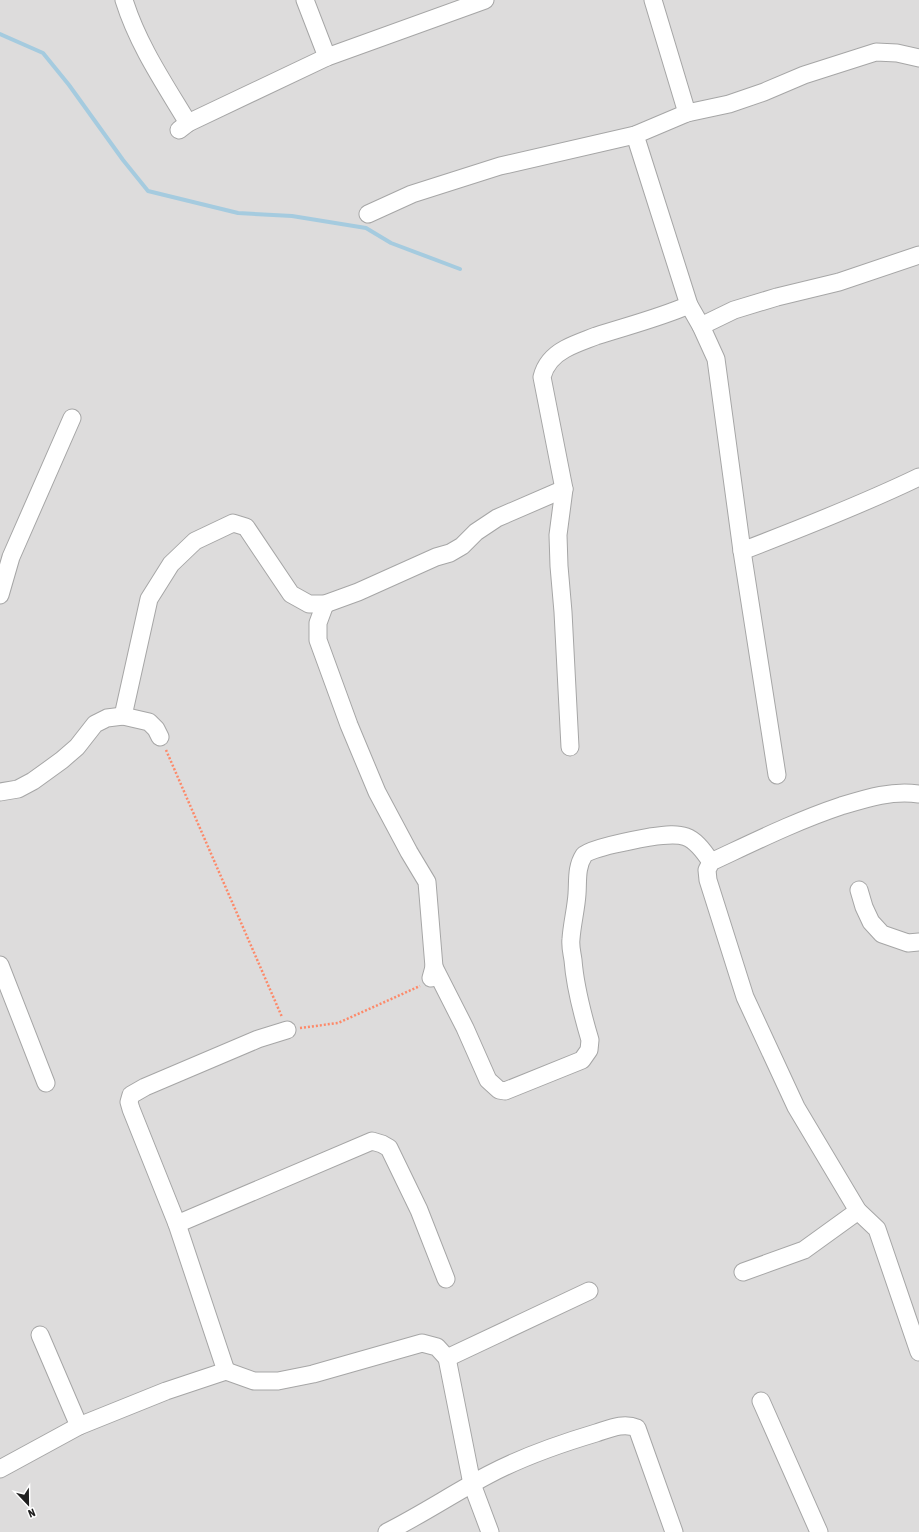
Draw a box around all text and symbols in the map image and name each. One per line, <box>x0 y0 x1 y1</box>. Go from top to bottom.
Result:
north arrow <box>8 1484 48 1524</box>
text: N <box>26 1506 37 1520</box>

